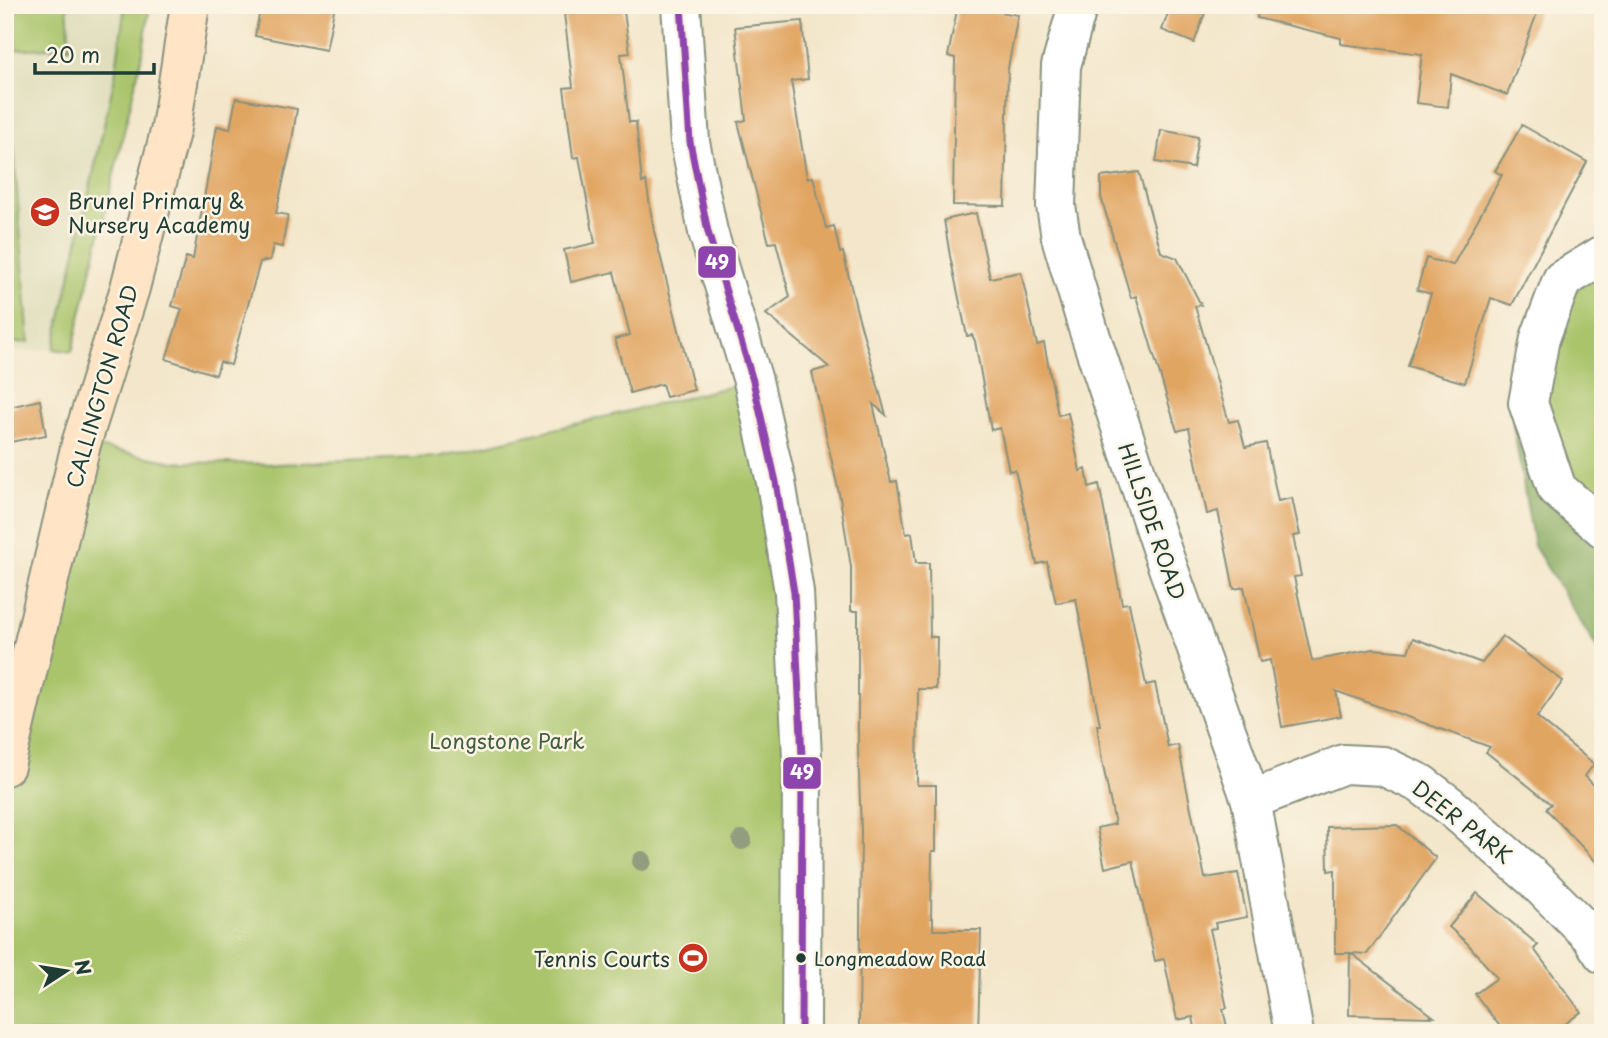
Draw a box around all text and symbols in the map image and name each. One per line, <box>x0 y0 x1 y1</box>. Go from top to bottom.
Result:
scale bar <box>35 32 154 76</box>
text: 20 m <box>46 38 100 70</box>
place label: Brunel Primary & Nursery Academy <box>68 184 250 240</box>
school or university icon: Brunel Primary & Nursery Academy <box>28 195 62 229</box>
line badge: 49 <box>697 245 737 279</box>
text: 49 <box>705 247 729 275</box>
street label: CALLINGTON ROAD <box>57 281 145 491</box>
street label: HILLSIDE ROAD <box>1111 438 1195 604</box>
park label: Longstone Park <box>429 724 585 756</box>
line badge: 49 <box>782 756 822 790</box>
text: 49 <box>790 757 814 785</box>
street label: DEER PARK <box>1406 772 1520 870</box>
north arrow <box>32 936 102 1006</box>
sports icon: Tennis Courts <box>676 941 710 975</box>
place label: Tennis Courts <box>533 942 670 974</box>
place label: Longmeadow Road <box>814 944 986 972</box>
marker: Longmeadow Road <box>794 951 808 965</box>
text: N <box>68 957 99 978</box>

